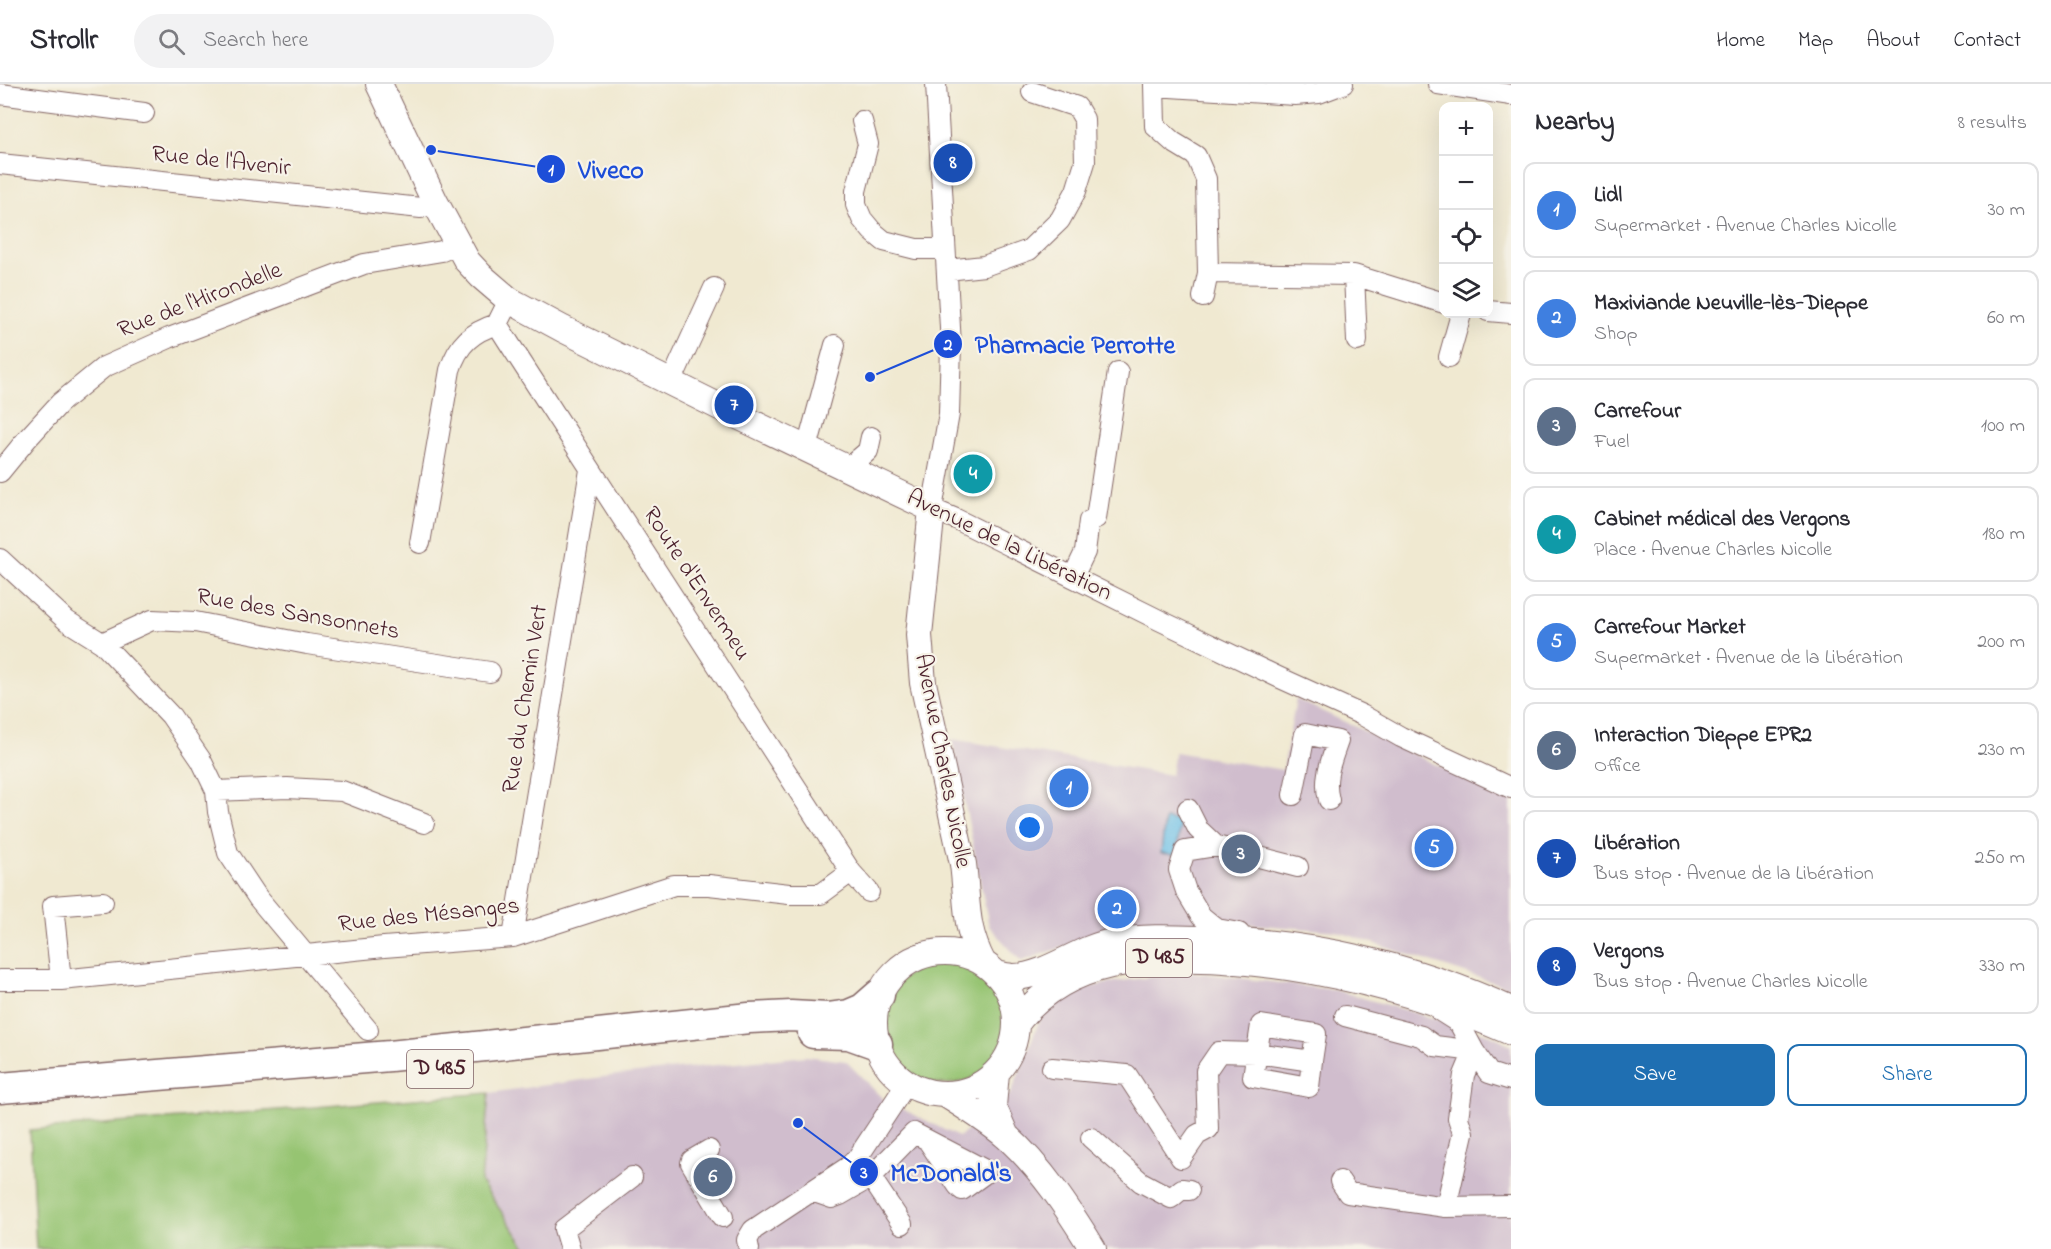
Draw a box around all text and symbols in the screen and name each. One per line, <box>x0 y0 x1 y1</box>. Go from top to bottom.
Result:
search box <box>134 14 554 68</box>
text: Strollr <box>30 21 98 62</box>
icon: search <box>155 25 188 58</box>
text: Search here <box>203 25 308 57</box>
text: Home <box>1716 26 1765 56</box>
text: Map <box>1798 26 1833 56</box>
text: About <box>1866 26 1920 56</box>
text: Contact <box>1953 26 2021 56</box>
map controls <box>1439 102 1493 318</box>
button: + <box>1439 102 1493 156</box>
text: Nearby <box>1535 104 1614 142</box>
text: 8 results <box>1958 109 2027 138</box>
street label: Rue de l'Avenir <box>150 137 293 187</box>
pin: 8 <box>934 140 972 185</box>
callout: Viveco <box>536 147 655 191</box>
text: Viveco <box>577 153 644 191</box>
button: − <box>1439 156 1493 210</box>
text: 1 <box>548 158 554 184</box>
text: Lidl <box>1594 180 1622 212</box>
text: 1 <box>1553 196 1560 225</box>
text: 30 m <box>1988 196 2025 225</box>
button: locate <box>1439 210 1493 264</box>
text: Supermarket · Avenue Charles Nicolle <box>1594 212 1897 241</box>
street label: Rue de l'Hirondelle <box>113 253 287 348</box>
button: layers <box>1439 264 1493 318</box>
text: Maxiviande Neuville-lès-Dieppe <box>1594 288 1868 320</box>
text: 2 <box>1552 304 1561 333</box>
text: 60 m <box>1987 304 2025 333</box>
text: Shop <box>1594 320 1638 349</box>
callout: Pharmacie Perrotte <box>933 322 1188 366</box>
text: Pharmacie Perrotte <box>975 328 1177 366</box>
text: 2 <box>943 333 953 359</box>
pin: 7 <box>714 382 754 428</box>
text: Carrefour <box>1594 396 1681 428</box>
text: 3 <box>1552 412 1561 441</box>
text: 100 m <box>1981 412 2025 441</box>
text: Fuel <box>1594 428 1629 457</box>
pin: 4 <box>954 452 992 496</box>
street label: Avenue de la Libération <box>900 481 1118 611</box>
street label: Route d'Envermeu <box>633 500 759 668</box>
text: Cabinet médical des Vergons <box>1594 504 1851 536</box>
text: 4 <box>1552 520 1561 549</box>
text: 180 m <box>1982 520 2025 549</box>
text: Place · Avenue Charles Nicolle <box>1594 536 1832 565</box>
street label: Rue des Sansonnets <box>194 580 402 650</box>
street label: Rue du Chemin Vert <box>494 602 558 796</box>
text: Carrefour Market <box>1594 612 1746 644</box>
text: 5 <box>1551 628 1562 657</box>
text: 200 m <box>1977 628 2025 657</box>
text: Supermarket · Avenue de la Libération <box>1594 644 1903 673</box>
street label: Avenue Charles Nicolle <box>904 651 980 871</box>
text: Interaction Dieppe EPR2 <box>1594 720 1812 752</box>
text: 6 <box>1552 736 1561 765</box>
text: 230 m <box>1978 736 2025 765</box>
text: Office <box>1594 752 1640 781</box>
pin: 1 <box>1050 766 1088 810</box>
your location <box>1015 813 1044 842</box>
pin: 5 <box>1414 826 1454 870</box>
text: Libération <box>1594 828 1680 860</box>
pin: 3 <box>1222 832 1260 876</box>
text: 7 <box>1552 844 1561 873</box>
text: 250 m <box>1974 844 2025 873</box>
text: Bus stop · Avenue de la Libération <box>1594 860 1874 889</box>
pin: 2 <box>1098 886 1136 932</box>
street label: Rue des Mésanges <box>337 889 521 943</box>
text: Vergons <box>1594 936 1664 968</box>
road number: D 485 <box>1126 939 1192 977</box>
text: 8 <box>1553 952 1560 981</box>
text: 330 m <box>1979 952 2025 981</box>
text: Bus stop · Avenue Charles Nicolle <box>1594 968 1868 997</box>
button: Save <box>1535 1044 1775 1106</box>
button: Share <box>1787 1044 2027 1106</box>
road number: D 485 <box>407 1050 473 1088</box>
callout: McDonald's <box>849 1150 1024 1194</box>
pin: 6 <box>694 1154 732 1200</box>
text: McDonald's <box>890 1156 1012 1194</box>
text: 3 <box>859 1161 868 1187</box>

